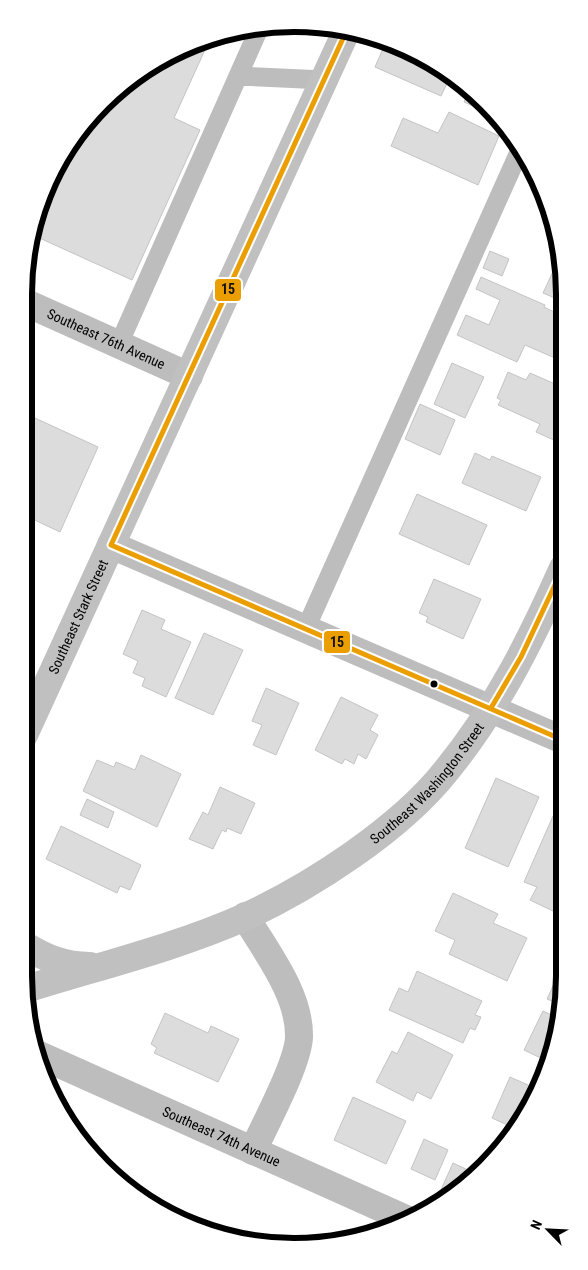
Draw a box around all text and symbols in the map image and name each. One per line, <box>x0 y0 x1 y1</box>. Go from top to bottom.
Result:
line badge: 15 <box>214 278 242 302</box>
text: 15 <box>221 281 235 297</box>
street label: Southeast 76th Avenue <box>45 305 168 372</box>
street label: Southeast Stark Street <box>45 557 111 676</box>
line badge: 15 <box>323 630 351 654</box>
text: 15 <box>330 634 344 650</box>
unlabelled marker <box>429 679 439 689</box>
street label: Southeast Washington Street <box>367 720 487 847</box>
street label: Southeast 74th Avenue <box>160 1103 283 1170</box>
north arrow <box>523 1205 573 1255</box>
text: N <box>527 1218 545 1232</box>

